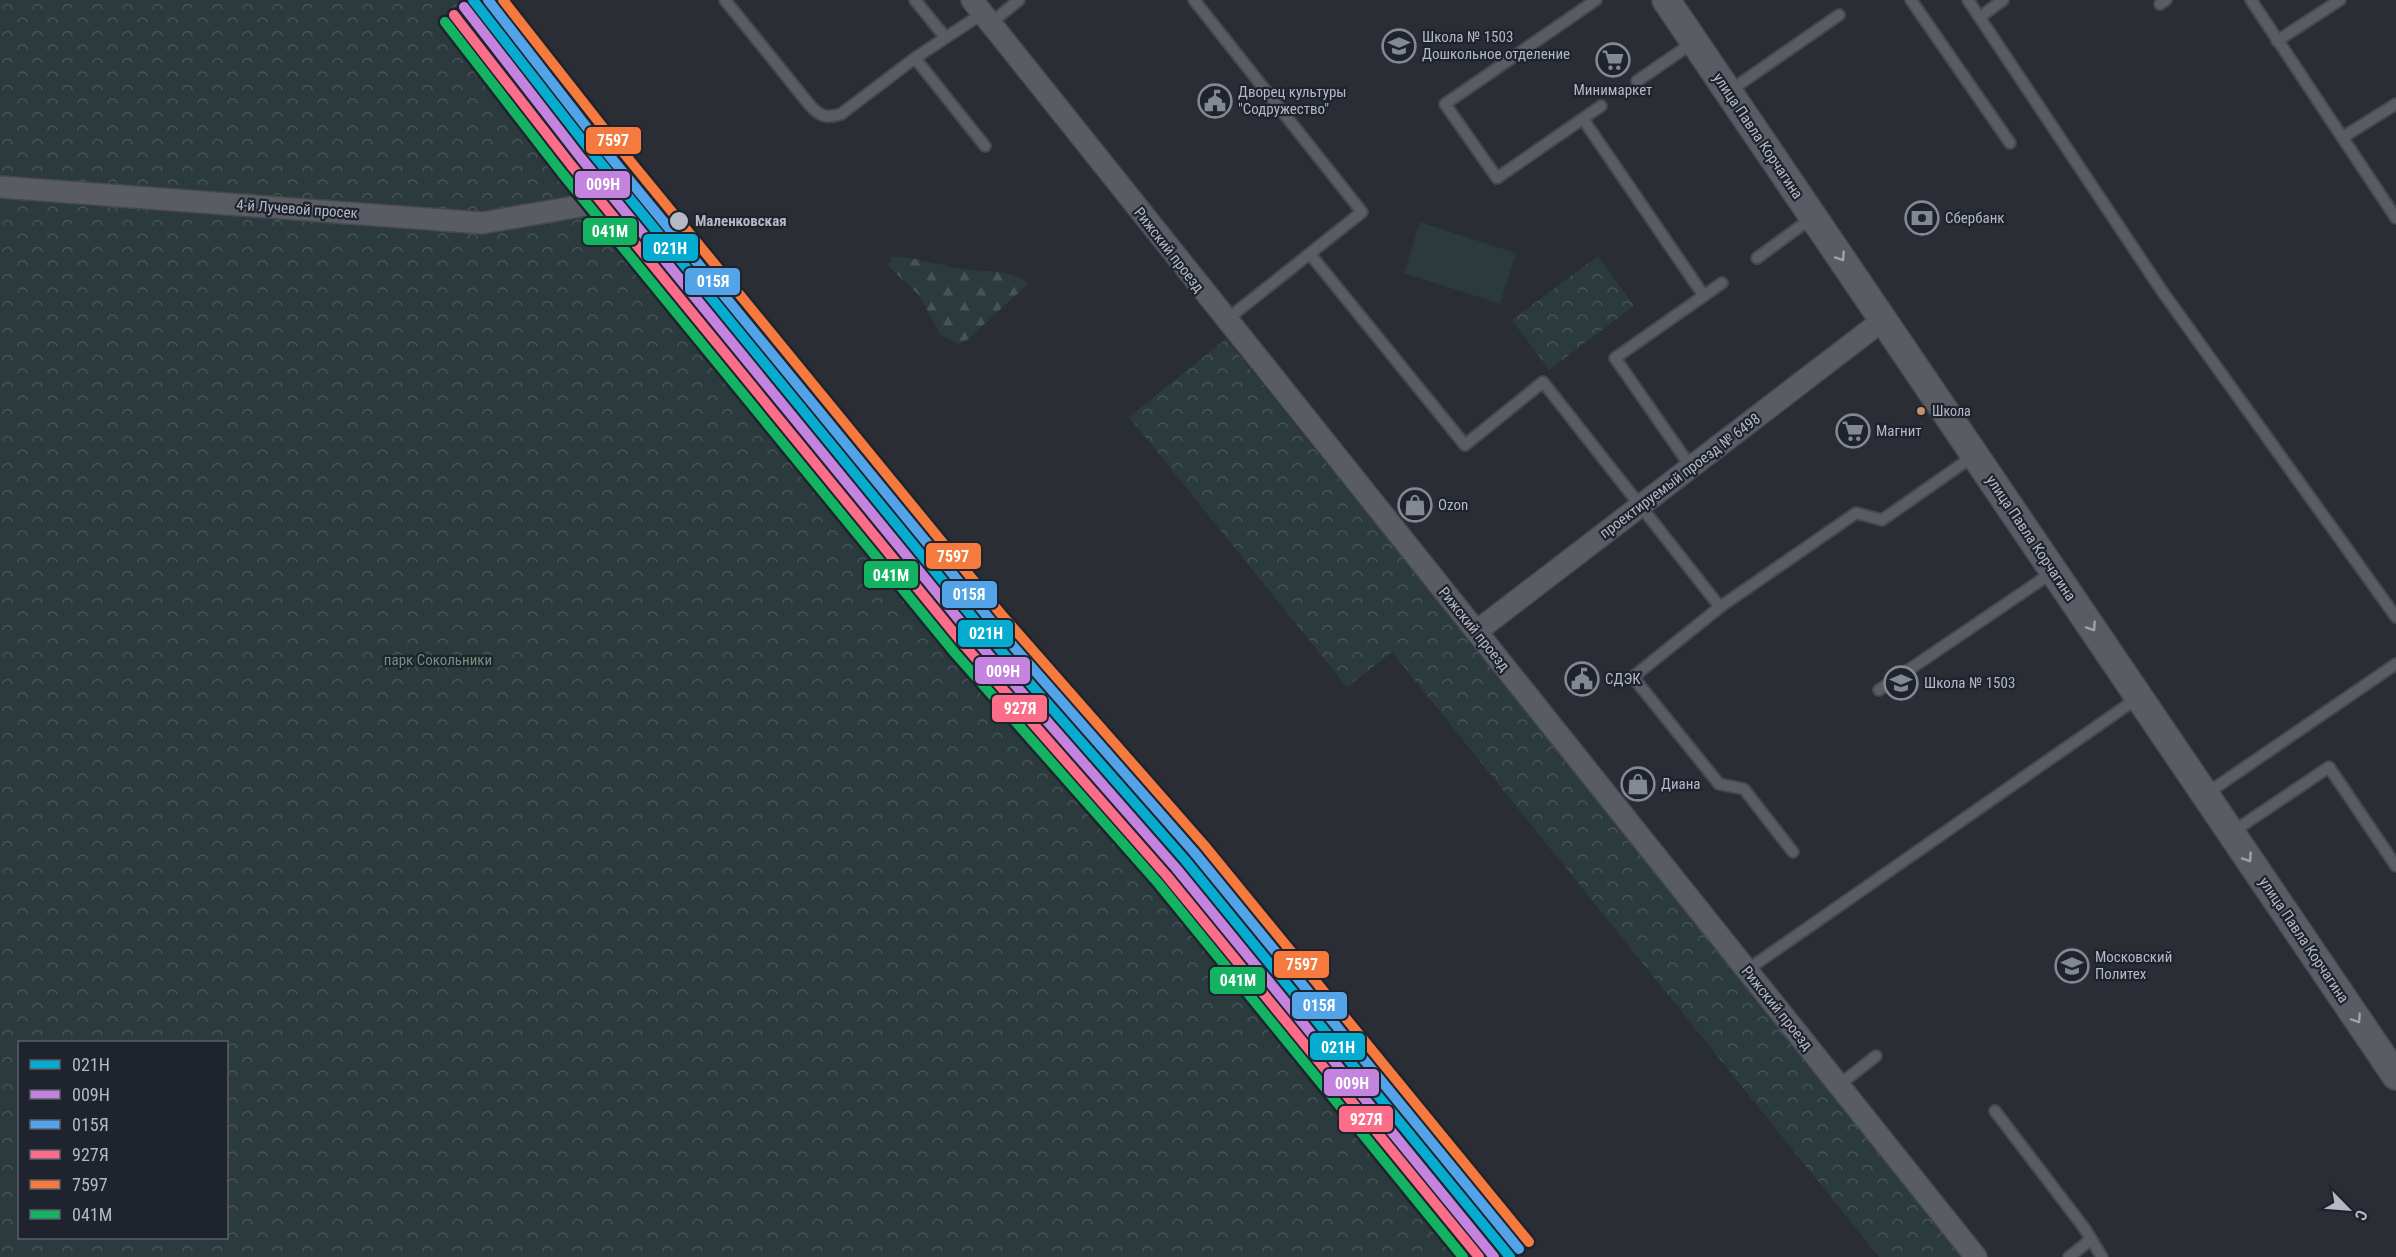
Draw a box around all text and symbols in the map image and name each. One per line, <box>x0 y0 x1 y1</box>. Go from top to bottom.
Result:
school or university icon: Школа № 1503 Дошкольное отделение <box>1381 28 1417 64</box>
place label: Школа № 1503 Дошкольное отделение <box>1422 28 1570 63</box>
supermarket icon: Минимаркет <box>1595 42 1631 78</box>
street label: улица Павла Корчагина <box>1709 70 1807 202</box>
place label: Минимаркет <box>1574 81 1652 99</box>
public building icon: Дворец культуры "Содружество" <box>1197 83 1233 119</box>
place label: Дворец культуры "Содружество" <box>1238 83 1347 118</box>
line badge: 7597 <box>585 126 642 155</box>
text: 7597 <box>597 131 629 150</box>
line badge: 009Н <box>574 170 631 199</box>
text: 009Н <box>586 175 620 194</box>
street label: 4-й Лучевой просек <box>236 196 358 222</box>
bank icon: Сбербанк <box>1904 200 1940 236</box>
street label: Рижский проезд <box>1130 204 1208 296</box>
place label: Сбербанк <box>1945 209 2005 227</box>
marker: Маленковская <box>668 210 690 232</box>
place label: Маленковская <box>695 212 787 230</box>
line badge: 041М <box>582 217 638 246</box>
text: 041М <box>592 222 628 241</box>
line badge: 021Н <box>642 233 699 262</box>
text: 021Н <box>653 239 687 258</box>
one-way arrow <box>1834 250 1845 261</box>
line badge: 015Я <box>684 267 741 296</box>
text: 015Я <box>697 272 729 291</box>
place label: Школа <box>1932 403 1971 419</box>
marker: Школа <box>1915 405 1927 417</box>
street label: проектируемый проезд № 6498 <box>1596 410 1764 542</box>
supermarket icon: Магнит <box>1835 413 1871 449</box>
place label: Магнит <box>1876 422 1922 440</box>
street label: улица Павла Корчагина <box>1982 472 2080 604</box>
shop icon: Ozon <box>1397 487 1433 523</box>
place label: Ozon <box>1438 496 1468 514</box>
line badge: 7597 <box>925 542 982 570</box>
text: 7597 <box>937 547 969 566</box>
line badge: 041М <box>863 560 919 589</box>
text: 041М <box>873 566 909 585</box>
line badge: 015Я <box>941 580 998 609</box>
street label: Рижский проезд <box>1435 583 1513 675</box>
text: 015Я <box>953 585 985 604</box>
line badge: 021Н <box>957 619 1014 648</box>
one-way arrow <box>2085 620 2096 631</box>
text: 021Н <box>969 624 1003 643</box>
park label: парк Сокольники <box>384 651 492 669</box>
line badge: 009Н <box>974 656 1031 685</box>
public building icon: СДЭК <box>1564 661 1600 697</box>
text: 009Н <box>986 662 1020 681</box>
school or university icon: Школа № 1503 <box>1883 665 1919 701</box>
place label: СДЭК <box>1605 670 1641 688</box>
place label: Школа № 1503 <box>1924 674 2015 692</box>
line badge: 927Я <box>991 694 1048 723</box>
text: 927Я <box>1004 699 1036 718</box>
shop icon: Диана <box>1620 766 1656 802</box>
place label: Диана <box>1661 775 1701 793</box>
one-way arrow <box>2241 851 2252 862</box>
street label: улица Павла Корчагина <box>2255 874 2353 1006</box>
school or university icon: Московский Политех <box>2054 948 2090 984</box>
place label: Московский Политех <box>2095 948 2172 983</box>
line badge: 7597 <box>1273 950 1330 979</box>
text: 7597 <box>1286 955 1318 974</box>
street label: Рижский проезд <box>1738 962 1816 1054</box>
line badge: 041М <box>1209 966 1266 995</box>
text: 041М <box>1220 971 1256 990</box>
line badge: 015Я <box>1291 991 1348 1020</box>
text: 015Я <box>1303 996 1335 1015</box>
one-way arrow <box>2350 1013 2361 1024</box>
line badge: 021Н <box>1309 1032 1366 1061</box>
text: 021Н <box>1321 1038 1355 1057</box>
legend <box>18 1041 228 1239</box>
text: 021Н <box>72 1054 110 1075</box>
line badge: 009Н <box>1323 1068 1380 1097</box>
text: 009Н <box>1335 1074 1369 1093</box>
text: 009Н <box>72 1084 110 1105</box>
line badge: 927Я <box>1338 1105 1394 1133</box>
text: 927Я <box>1350 1110 1382 1129</box>
text: 015Я <box>72 1114 109 1135</box>
text: 927Я <box>72 1144 109 1165</box>
text: 7597 <box>72 1174 108 1195</box>
north arrow <box>2318 1179 2378 1239</box>
text: 041М <box>72 1204 112 1225</box>
text: С <box>2351 1207 2372 1223</box>

